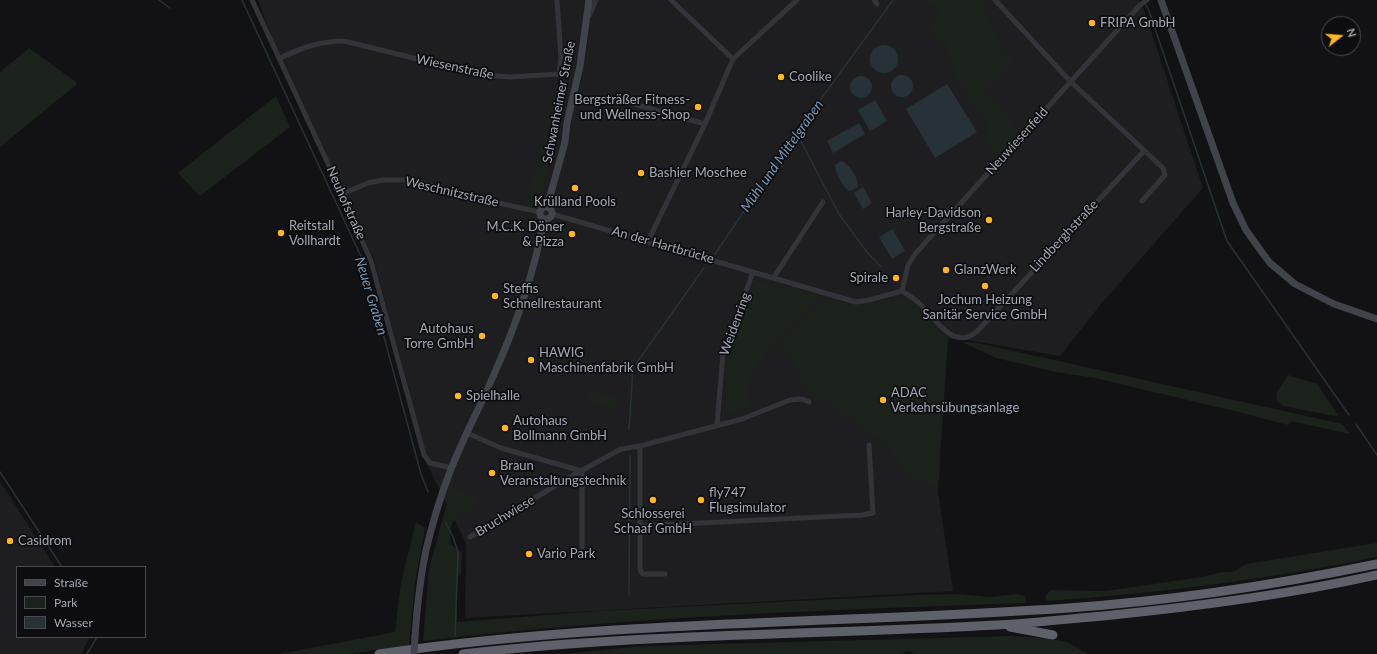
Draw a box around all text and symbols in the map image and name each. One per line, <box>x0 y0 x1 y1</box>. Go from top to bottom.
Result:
place label: FRIPA GmbH <box>1100 15 1176 31</box>
north arrow <box>1321 16 1361 56</box>
marker: FRIPA GmbH <box>1087 18 1097 28</box>
text: N <box>1345 27 1359 39</box>
street label: Schwanheimer Straße <box>540 40 578 164</box>
street label: Wiesenstraße <box>415 51 495 83</box>
place label: Coolike <box>789 69 832 85</box>
marker: Coolike <box>776 72 786 82</box>
place label: Bergsträßer Fitness- und Wellness-Shop <box>574 92 690 123</box>
water label: Mühl und Mittelgraben <box>737 97 827 215</box>
marker: Bergsträßer Fitness- und Wellness-Shop <box>693 102 703 112</box>
street label: Neuwiesenfeld <box>983 104 1051 178</box>
street label: Neuhofstraße <box>323 164 369 242</box>
place label: Bashier Moschee <box>649 165 747 181</box>
marker: Bashier Moschee <box>636 168 646 178</box>
street label: Weschnitzstraße <box>404 174 500 210</box>
marker: Krülland Pools <box>570 183 580 193</box>
place label: Krülland Pools <box>534 194 616 210</box>
street label: Lindberghstraße <box>1027 197 1101 275</box>
place label: Harley-Davidson Bergstraße <box>885 205 981 236</box>
marker: Harley-Davidson Bergstraße <box>984 215 994 225</box>
place label: Reitstall Vollhardt <box>289 218 340 249</box>
place label: M.C.K. Döner & Pizza <box>486 219 564 250</box>
street label: An der Hartbrücke <box>610 223 716 267</box>
marker: Reitstall Vollhardt <box>276 228 286 238</box>
marker: M.C.K. Döner & Pizza <box>567 229 577 239</box>
water label: Neuer Graben <box>351 255 391 337</box>
place label: GlanzWerk <box>954 262 1017 278</box>
marker: GlanzWerk <box>941 265 951 275</box>
place label: Spirale <box>850 270 888 286</box>
marker: Spirale <box>891 273 901 283</box>
place label: Steffis Schnellrestaurant <box>503 281 602 312</box>
marker: Jochum Heizung Sanitär Service GmbH <box>980 281 990 291</box>
street label: Weidenring <box>716 290 754 358</box>
marker: Steffis Schnellrestaurant <box>490 291 500 301</box>
place label: Jochum Heizung Sanitär Service GmbH <box>923 292 1047 323</box>
place label: Autohaus Torre GmbH <box>404 321 474 352</box>
marker: Autohaus Torre GmbH <box>477 331 487 341</box>
place label: HAWIG Maschinenfabrik GmbH <box>539 345 674 376</box>
marker: HAWIG Maschinenfabrik GmbH <box>526 355 536 365</box>
place label: ADAC Verkehrsübungsanlage <box>891 385 1019 416</box>
place label: Spielhalle <box>466 388 520 404</box>
marker: Spielhalle <box>453 391 463 401</box>
marker: ADAC Verkehrsübungsanlage <box>878 395 888 405</box>
place label: Autohaus Bollmann GmbH <box>513 413 607 444</box>
marker: Autohaus Bollmann GmbH <box>500 423 510 433</box>
place label: Braun Veranstaltungstechnik <box>500 458 626 489</box>
marker: Braun Veranstaltungstechnik <box>487 468 497 478</box>
place label: fly747 Flugsimulator <box>709 485 786 516</box>
street label: Bruchwiese <box>473 492 537 540</box>
marker: Schlosserei Schaaf GmbH <box>648 495 658 505</box>
marker: fly747 Flugsimulator <box>696 495 706 505</box>
place label: Schlosserei Schaaf GmbH <box>614 506 692 537</box>
place label: Casidrom <box>18 533 72 549</box>
marker: Casidrom <box>5 536 15 546</box>
place label: Vario Park <box>537 546 595 562</box>
marker: Vario Park <box>524 549 534 559</box>
legend <box>16 566 146 638</box>
text: Straße <box>54 575 88 590</box>
text: Park <box>54 595 77 610</box>
text: Wasser <box>54 615 93 630</box>

